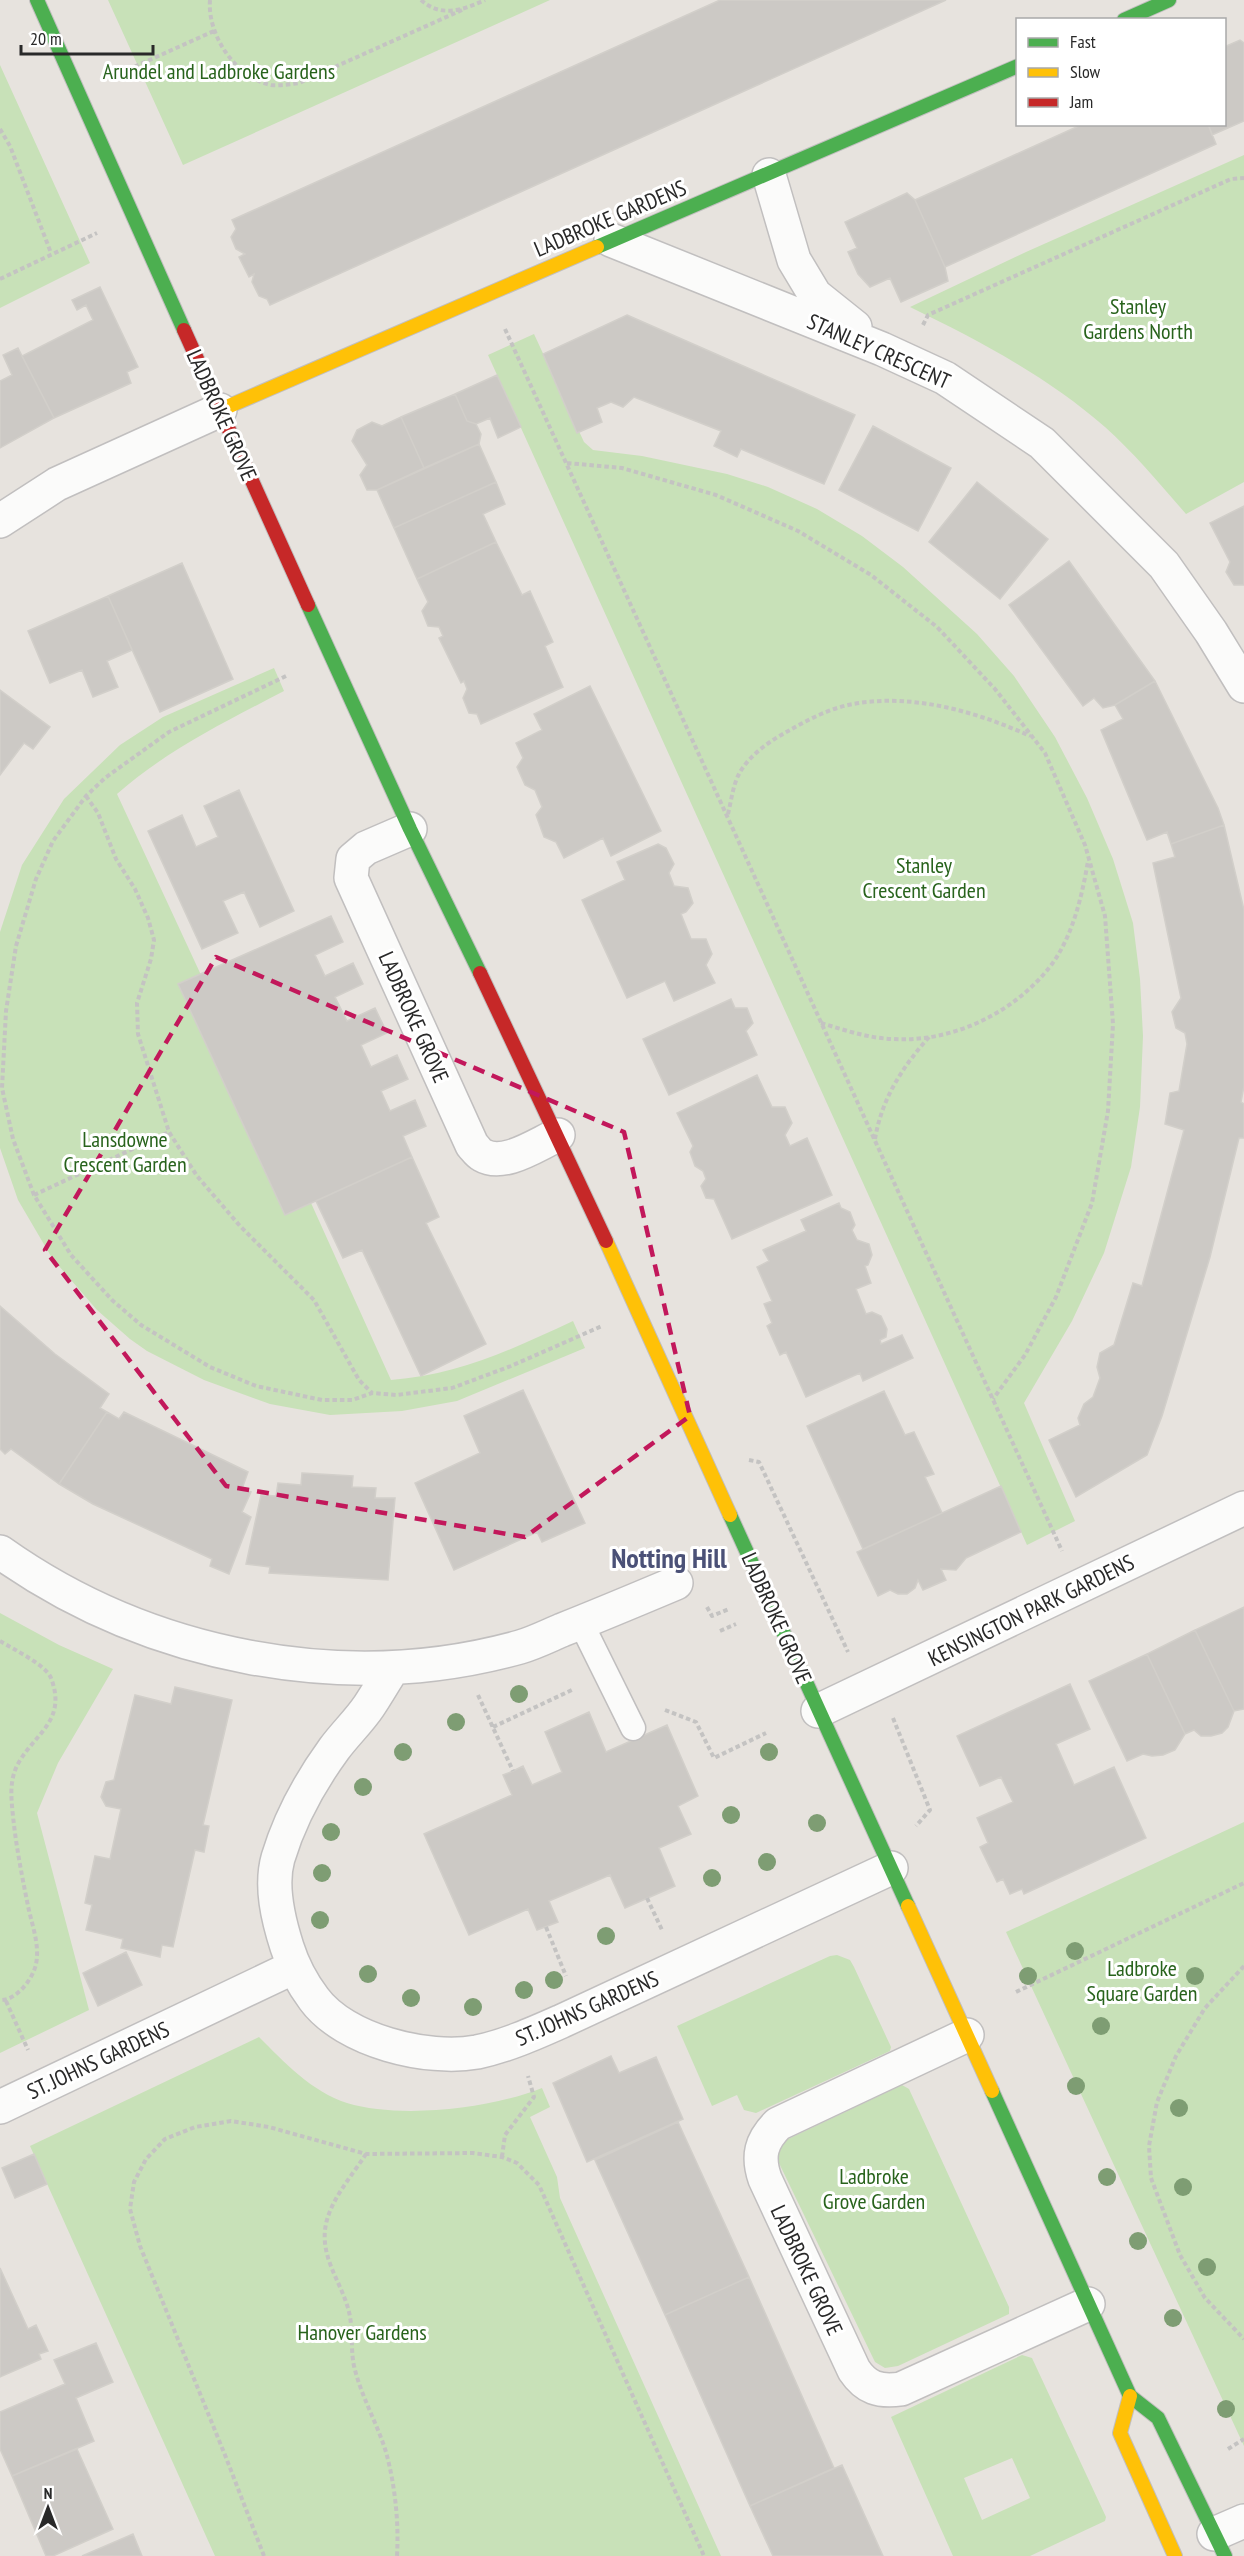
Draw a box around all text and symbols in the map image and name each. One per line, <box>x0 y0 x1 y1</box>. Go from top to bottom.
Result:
scale bar <box>21 18 153 56</box>
legend <box>1016 18 1226 126</box>
text: 20 m <box>30 27 62 50</box>
text: Fast <box>1070 30 1096 53</box>
park label: Arundel and Ladbroke Gardens <box>103 57 335 85</box>
text: Slow <box>1070 60 1101 83</box>
text: Jam <box>1069 90 1093 113</box>
street label: LADBROKE GARDENS <box>530 173 690 263</box>
park label: Stanley Gardens North <box>1083 292 1193 345</box>
street label: STANLEY CRESCENT <box>803 307 955 395</box>
street label: LADBROKE GROVE <box>181 345 263 485</box>
park label: Stanley Crescent Garden <box>862 851 986 904</box>
street label: LADBROKE GROVE <box>373 947 455 1087</box>
park label: Lansdowne Crescent Garden <box>63 1125 187 1178</box>
district label: Notting Hill <box>611 1539 727 1576</box>
street label: LADBROKE GROVE <box>736 1548 818 1688</box>
street label: KENSINGTON PARK GARDENS <box>923 1548 1139 1672</box>
park label: Ladbroke Square Garden <box>1087 1954 1197 2007</box>
street label: ST. JOHNS GARDENS <box>511 1964 663 2052</box>
street label: ST. JOHNS GARDENS <box>22 2015 174 2105</box>
park label: Ladbroke Grove Garden <box>823 2162 925 2215</box>
street label: LADBROKE GROVE <box>765 2200 849 2340</box>
park label: Hanover Gardens <box>297 2318 427 2346</box>
north arrow <box>18 2478 78 2538</box>
text: N <box>44 2483 52 2503</box>

